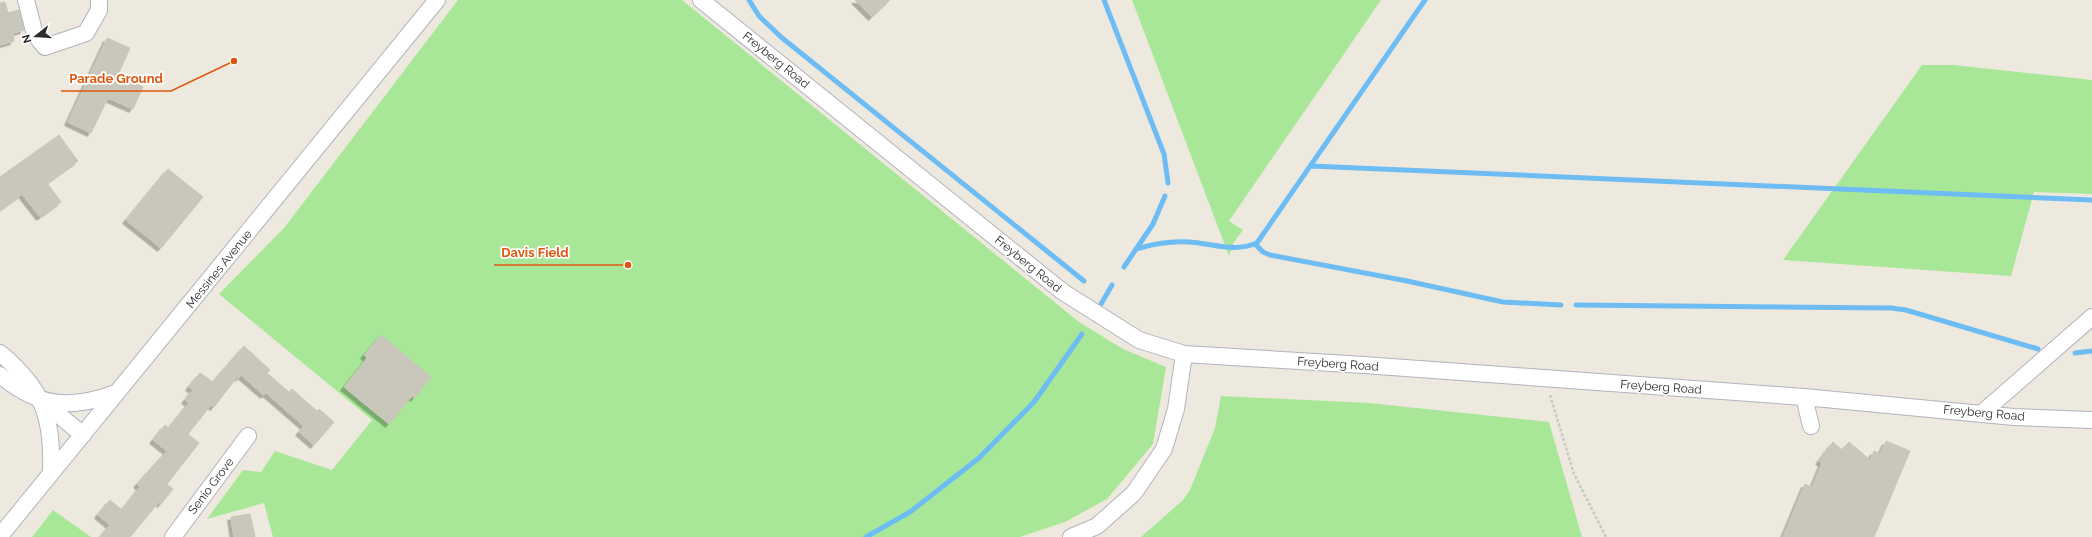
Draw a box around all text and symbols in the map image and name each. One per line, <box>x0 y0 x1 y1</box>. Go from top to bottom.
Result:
north arrow <box>16 16 56 56</box>
street label: Freyberg Road <box>740 29 812 91</box>
text: N <box>19 33 34 45</box>
callout: Parade Ground <box>61 66 171 91</box>
text: Parade Ground <box>69 71 163 86</box>
street label: Messines Avenue <box>183 227 255 311</box>
street label: Freyberg Road <box>992 233 1064 295</box>
callout: Davis Field <box>494 240 577 265</box>
text: Davis Field <box>501 245 569 260</box>
street label: Freyberg Road <box>1297 354 1379 374</box>
street label: Freyberg Road <box>1620 377 1702 397</box>
street label: Freyberg Road <box>1943 402 2025 424</box>
street label: Senio Grove <box>185 455 237 517</box>

